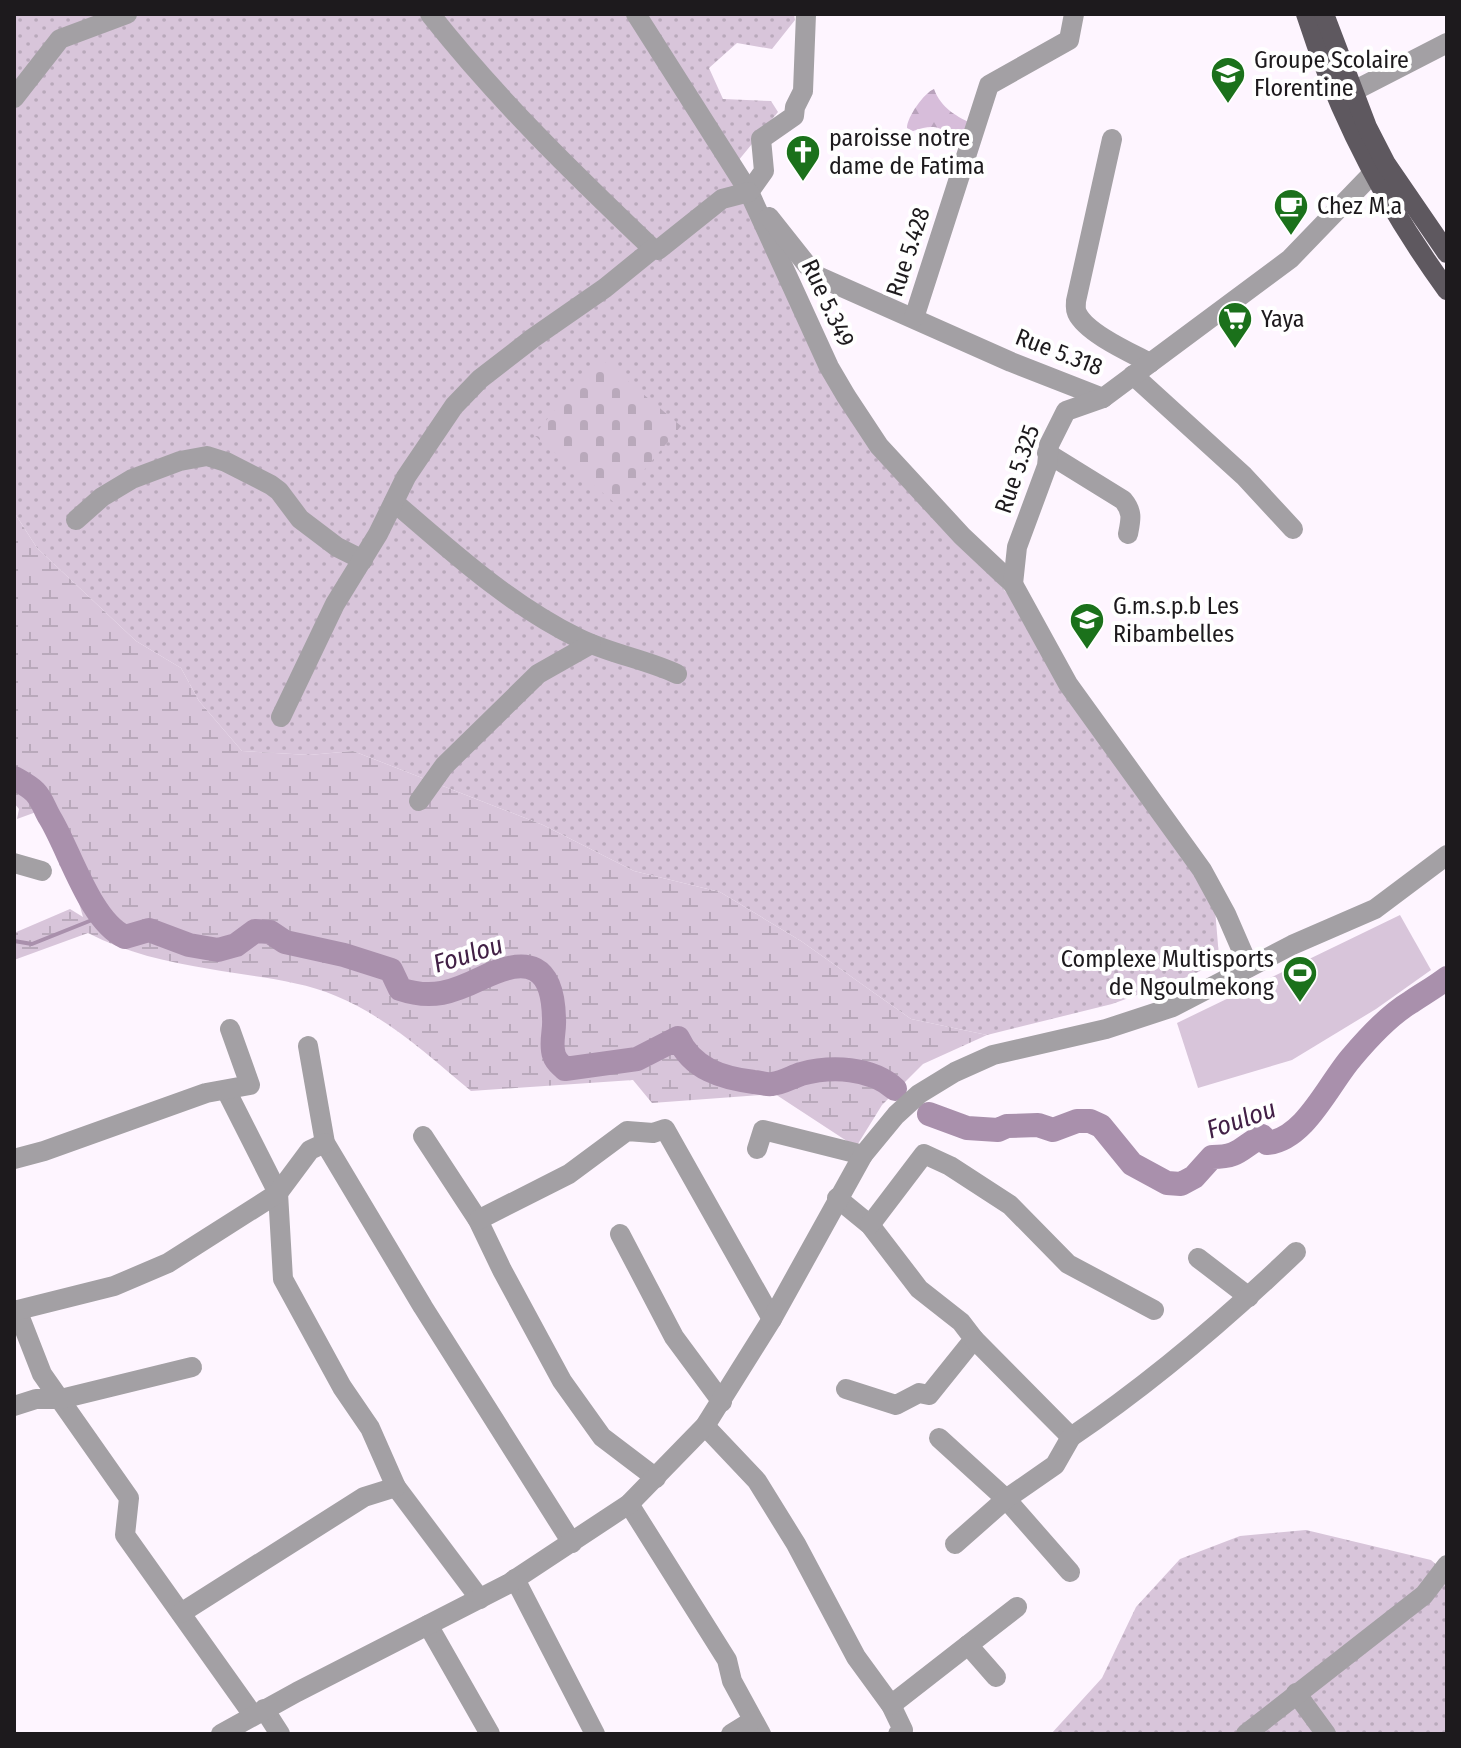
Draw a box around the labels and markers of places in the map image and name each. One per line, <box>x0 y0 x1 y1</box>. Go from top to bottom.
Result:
place label: Groupe Scolaire Florentine <box>1254 46 1409 102</box>
school or university icon: Groupe Scolaire Florentine <box>1209 55 1247 105</box>
place label: paroisse notre dame de Fatima <box>829 124 985 180</box>
church icon: paroisse notre dame de Fatima <box>784 133 822 183</box>
cafe icon: Chez M.a <box>1272 187 1310 237</box>
place label: Chez M.a <box>1317 192 1402 220</box>
supermarket icon: Yaya <box>1216 300 1254 350</box>
place label: Yaya <box>1261 305 1305 333</box>
place label: G.m.s.p.b Les Ribambelles <box>1113 592 1239 648</box>
school or university icon: G.m.s.p.b Les Ribambelles <box>1068 601 1106 651</box>
place label: Complexe Multisports de Ngoulmekong <box>1061 945 1275 1001</box>
sports icon: Complexe Multisports de Ngoulmekong <box>1281 954 1319 1004</box>

